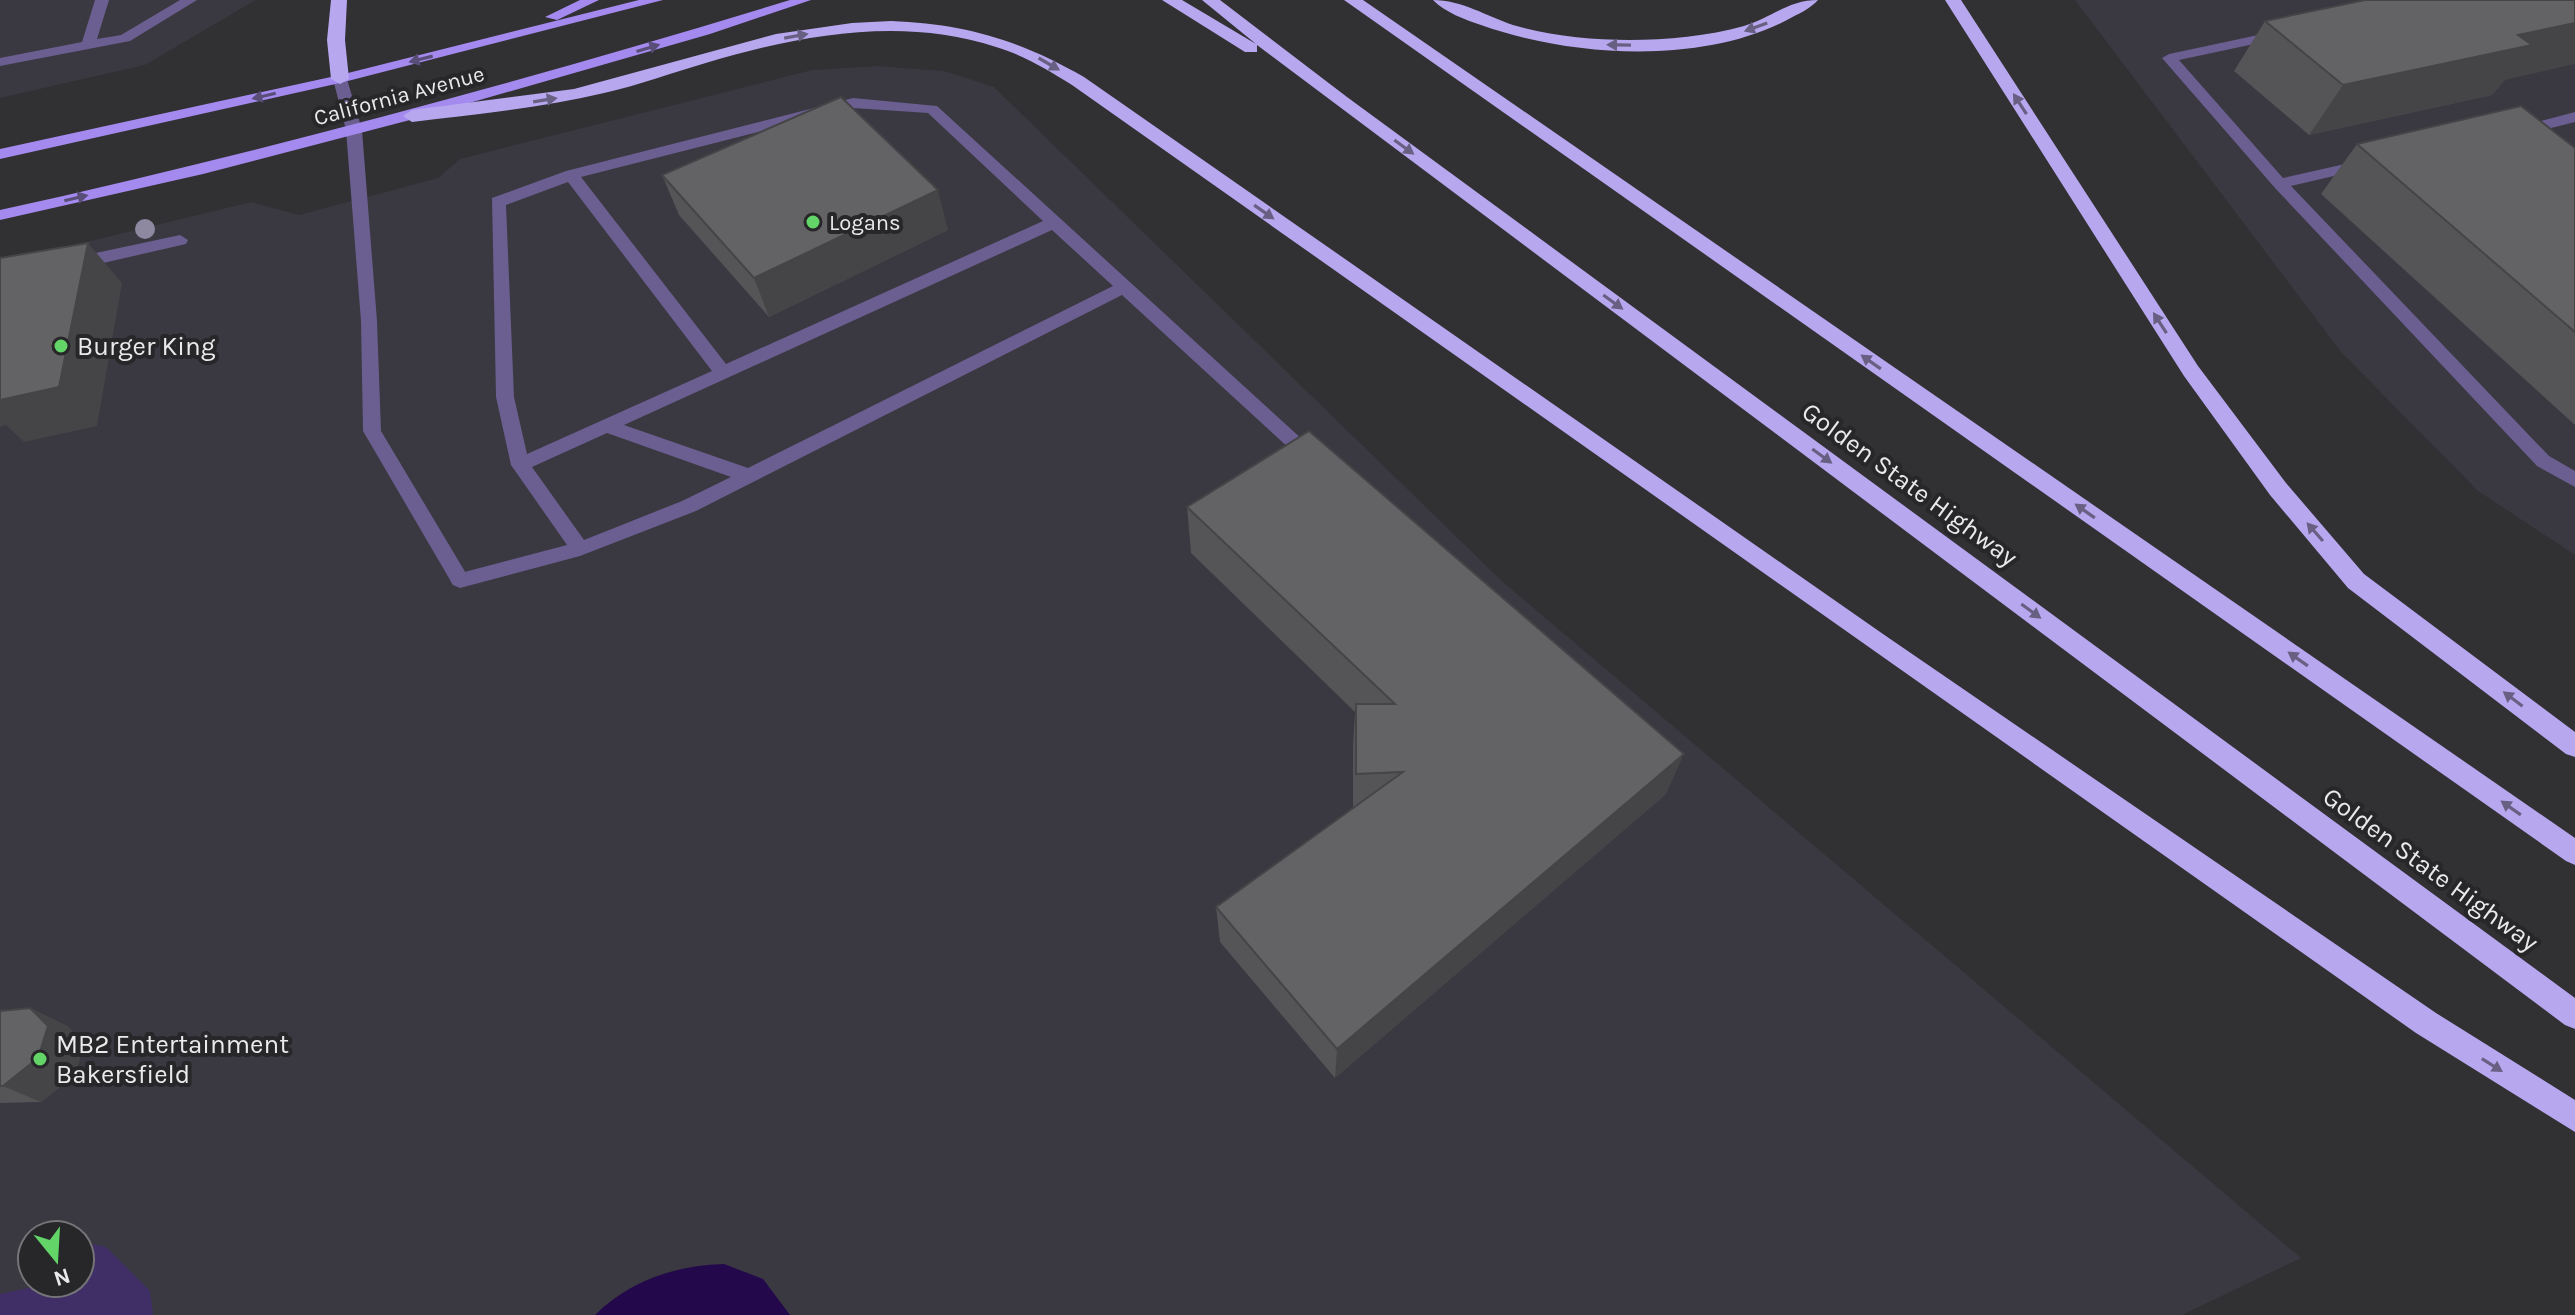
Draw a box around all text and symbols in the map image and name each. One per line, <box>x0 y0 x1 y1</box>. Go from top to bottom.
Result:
one-way arrow <box>1744 21 1768 33</box>
one-way arrow <box>784 30 809 42</box>
one-way arrow <box>1606 38 1631 51</box>
one-way arrow <box>637 42 661 54</box>
one-way arrow <box>409 53 434 65</box>
one-way arrow <box>1038 57 1061 71</box>
street label: California Avenue <box>311 61 487 131</box>
one-way arrow <box>252 90 277 103</box>
one-way arrow <box>533 93 558 106</box>
one-way arrow <box>2013 94 2028 115</box>
one-way arrow <box>1393 139 1414 155</box>
one-way arrow <box>64 191 89 204</box>
one-way arrow <box>1253 204 1274 219</box>
place label: Logans <box>829 210 901 236</box>
marker: Logans <box>804 213 822 231</box>
one-way arrow <box>1602 293 1623 309</box>
one-way arrow <box>2154 312 2168 334</box>
place label: Burger King <box>77 331 216 362</box>
marker: Burger King <box>52 337 70 355</box>
one-way arrow <box>1861 355 1882 370</box>
street label: Golden State Highway <box>1796 396 2023 573</box>
one-way arrow <box>1811 448 1832 464</box>
one-way arrow <box>2074 504 2095 519</box>
one-way arrow <box>2306 523 2324 542</box>
one-way arrow <box>2020 603 2042 619</box>
one-way arrow <box>2287 652 2308 667</box>
one-way arrow <box>2503 691 2523 707</box>
street label: Golden State Highway <box>2317 781 2544 958</box>
one-way arrow <box>2501 801 2522 816</box>
place label: MB2 Entertainment Bakersfield <box>56 1029 289 1090</box>
marker: MB2 Entertainment Bakersfield <box>31 1050 49 1068</box>
one-way arrow <box>2481 1057 2503 1071</box>
north arrow <box>16 1219 96 1299</box>
text: N <box>50 1262 73 1292</box>

